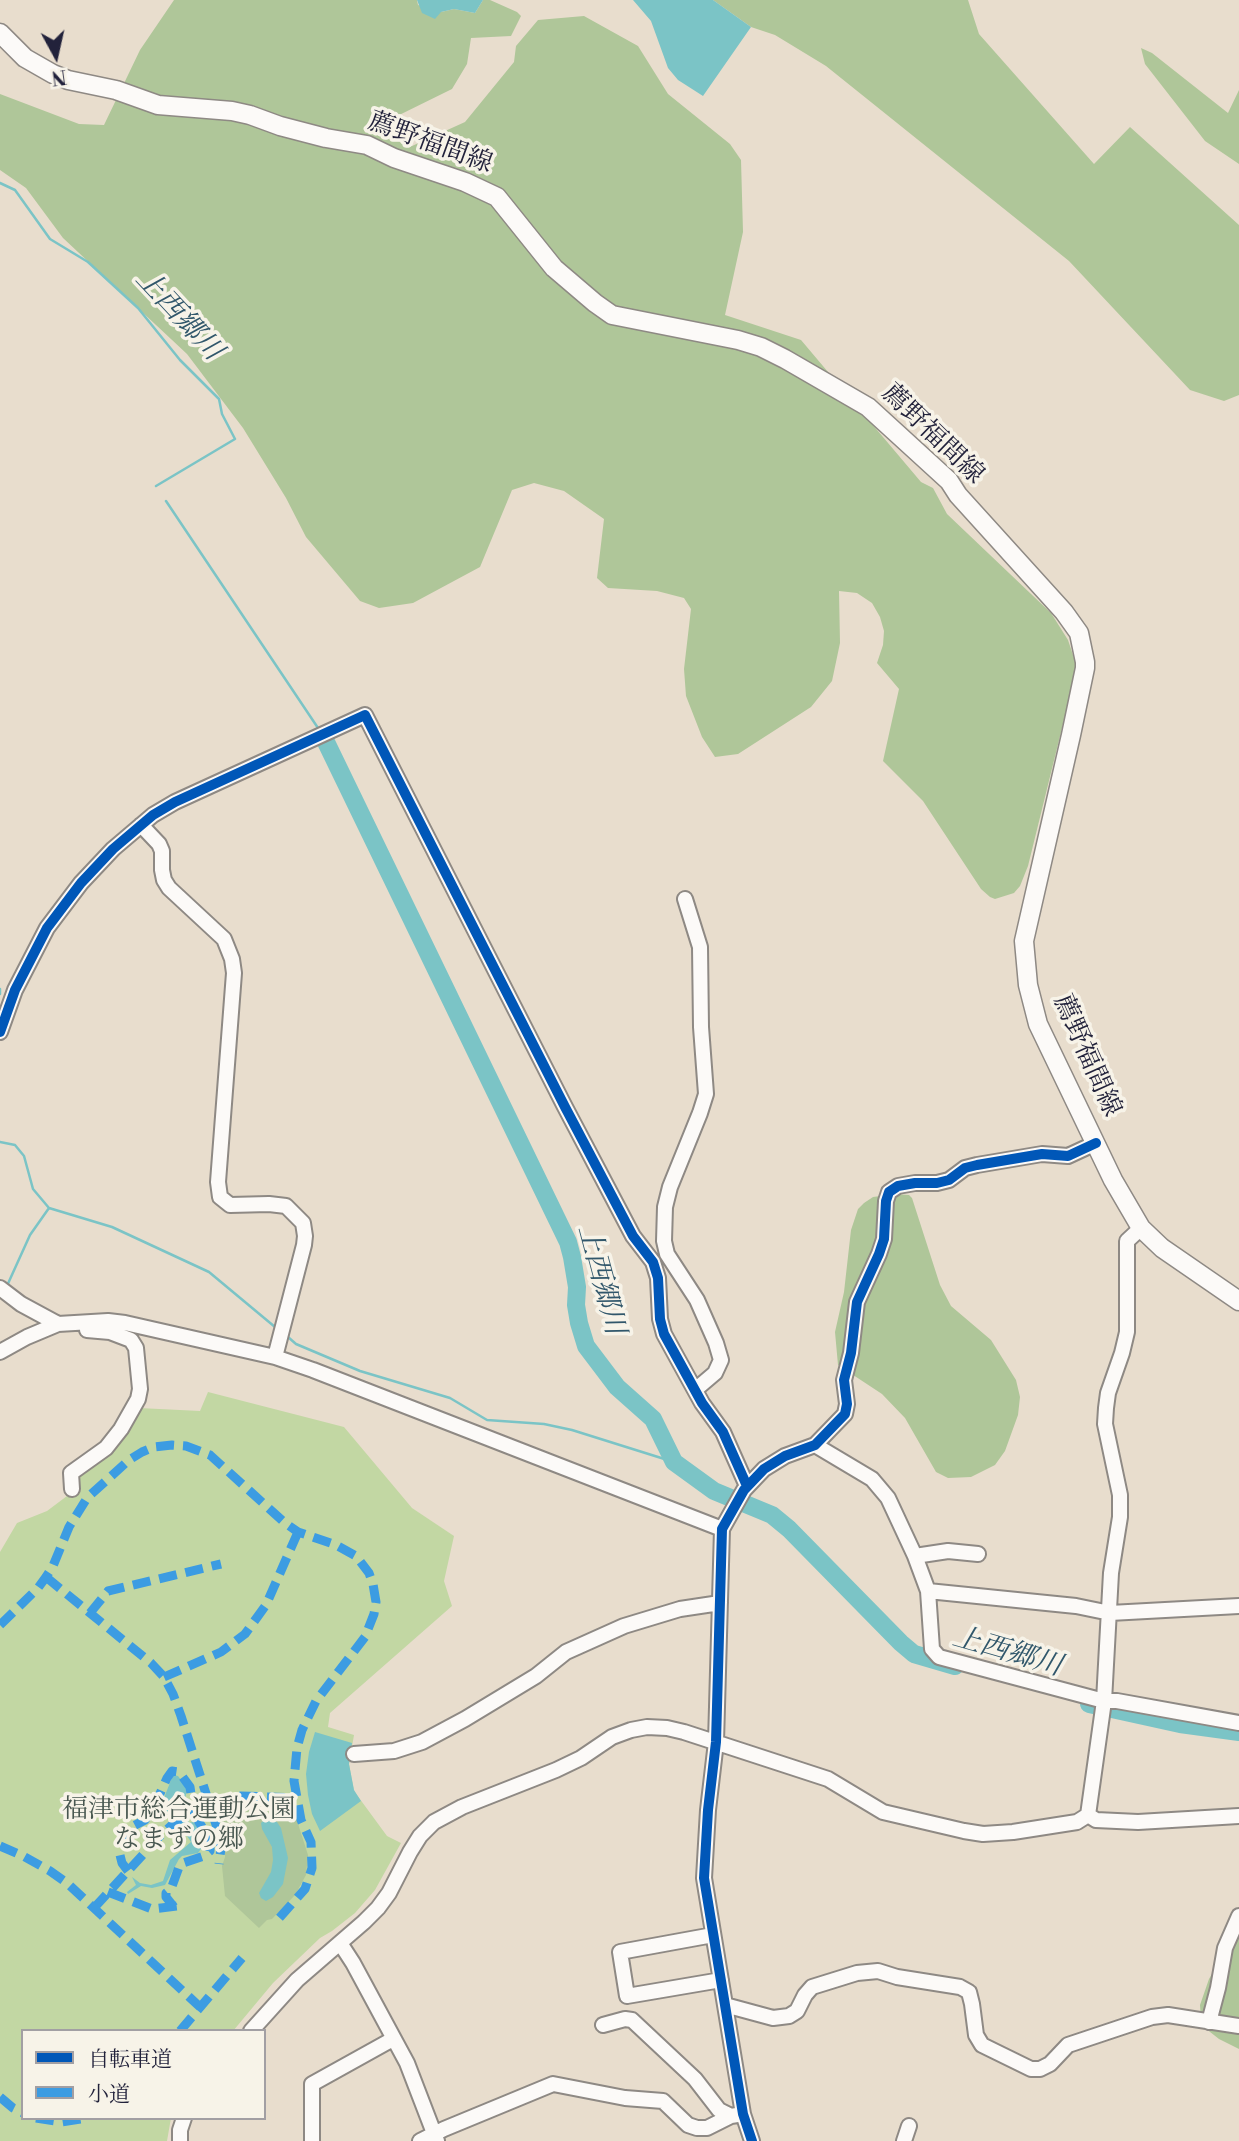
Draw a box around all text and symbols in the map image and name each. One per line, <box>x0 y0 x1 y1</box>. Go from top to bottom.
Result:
north arrow <box>21 21 91 91</box>
text: N <box>50 64 68 90</box>
street label: 薦野福間線 <box>364 107 496 181</box>
water label: 上西郷川 <box>128 264 228 368</box>
street label: 薦野福間線 <box>874 379 990 491</box>
street label: 薦野福間線 <box>1045 990 1127 1122</box>
water label: 上西郷川 <box>569 1222 631 1338</box>
water label: 上西郷川 <box>949 1621 1065 1685</box>
park label: 福津市総合運動公園 なまずの郷 <box>62 1795 296 1856</box>
legend <box>21 2029 266 2120</box>
text: 自転車道 <box>88 2047 172 2073</box>
text: 小道 <box>88 2082 130 2108</box>

